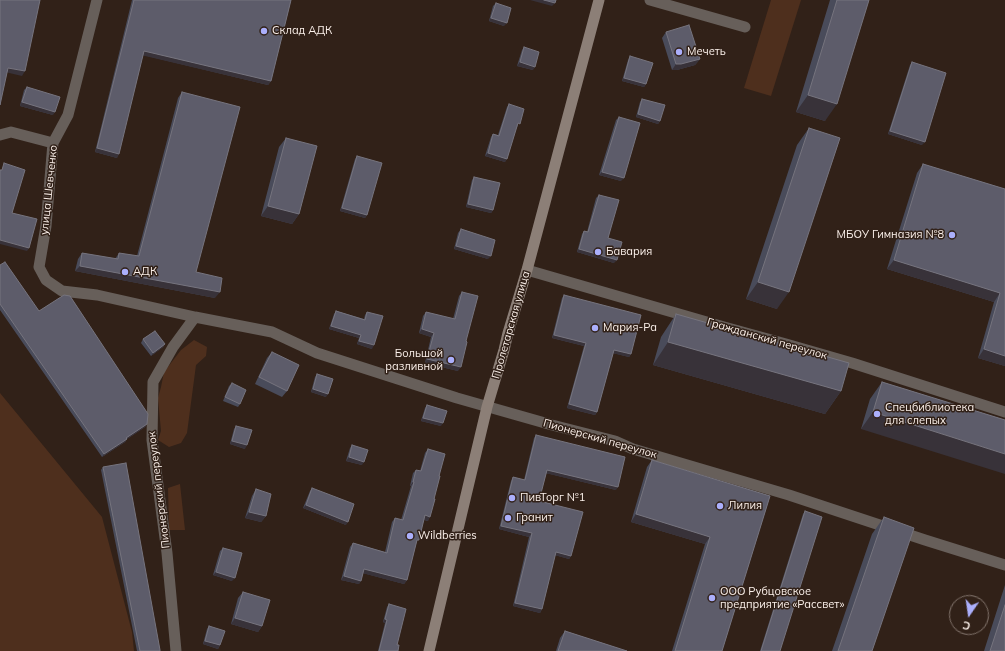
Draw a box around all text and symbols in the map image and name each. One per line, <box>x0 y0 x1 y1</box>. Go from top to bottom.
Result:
place label: Склад АДК <box>272 24 332 38</box>
marker: Склад АДК <box>259 26 269 36</box>
place label: Мечеть <box>687 45 726 59</box>
marker: Мечеть <box>674 47 684 57</box>
street label: улица Шевченко <box>38 144 60 236</box>
place label: МБОУ Гимназия №8 <box>837 228 944 242</box>
marker: МБОУ Гимназия №8 <box>947 230 957 240</box>
place label: Бавария <box>606 245 652 259</box>
marker: Бавария <box>593 247 603 257</box>
place label: АДК <box>133 265 157 279</box>
marker: АДК <box>120 267 130 277</box>
street label: Пролетарская улица <box>489 270 533 380</box>
street label: Гражданский переулок <box>705 315 829 363</box>
place label: Мария-Ра <box>603 321 657 335</box>
marker: Мария-Ра <box>590 323 600 333</box>
place label: Большой разливной <box>385 347 443 373</box>
marker: Большой разливной <box>446 355 456 365</box>
place label: Спецбиблиотека для слепых <box>885 401 974 427</box>
marker: Спецбиблиотека для слепых <box>872 409 882 419</box>
street label: Пионерский переулок <box>542 416 658 462</box>
street label: Пионерский переулок <box>145 431 173 549</box>
place label: ПивТорг №1 <box>520 491 585 505</box>
marker: ПивТорг №1 <box>507 493 517 503</box>
place label: Лилия <box>728 499 762 513</box>
marker: Лилия <box>715 501 725 511</box>
place label: Гранит <box>516 511 553 525</box>
marker: Гранит <box>503 513 513 523</box>
place label: Wildberries <box>418 529 477 543</box>
marker: Wildberries <box>405 531 415 541</box>
place label: ООО Рубцовское предприятие «Рассвет» <box>720 585 844 611</box>
marker: ООО Рубцовское предприятие «Рассвет» <box>707 593 717 603</box>
north arrow <box>949 595 989 635</box>
text: С <box>961 618 972 633</box>

